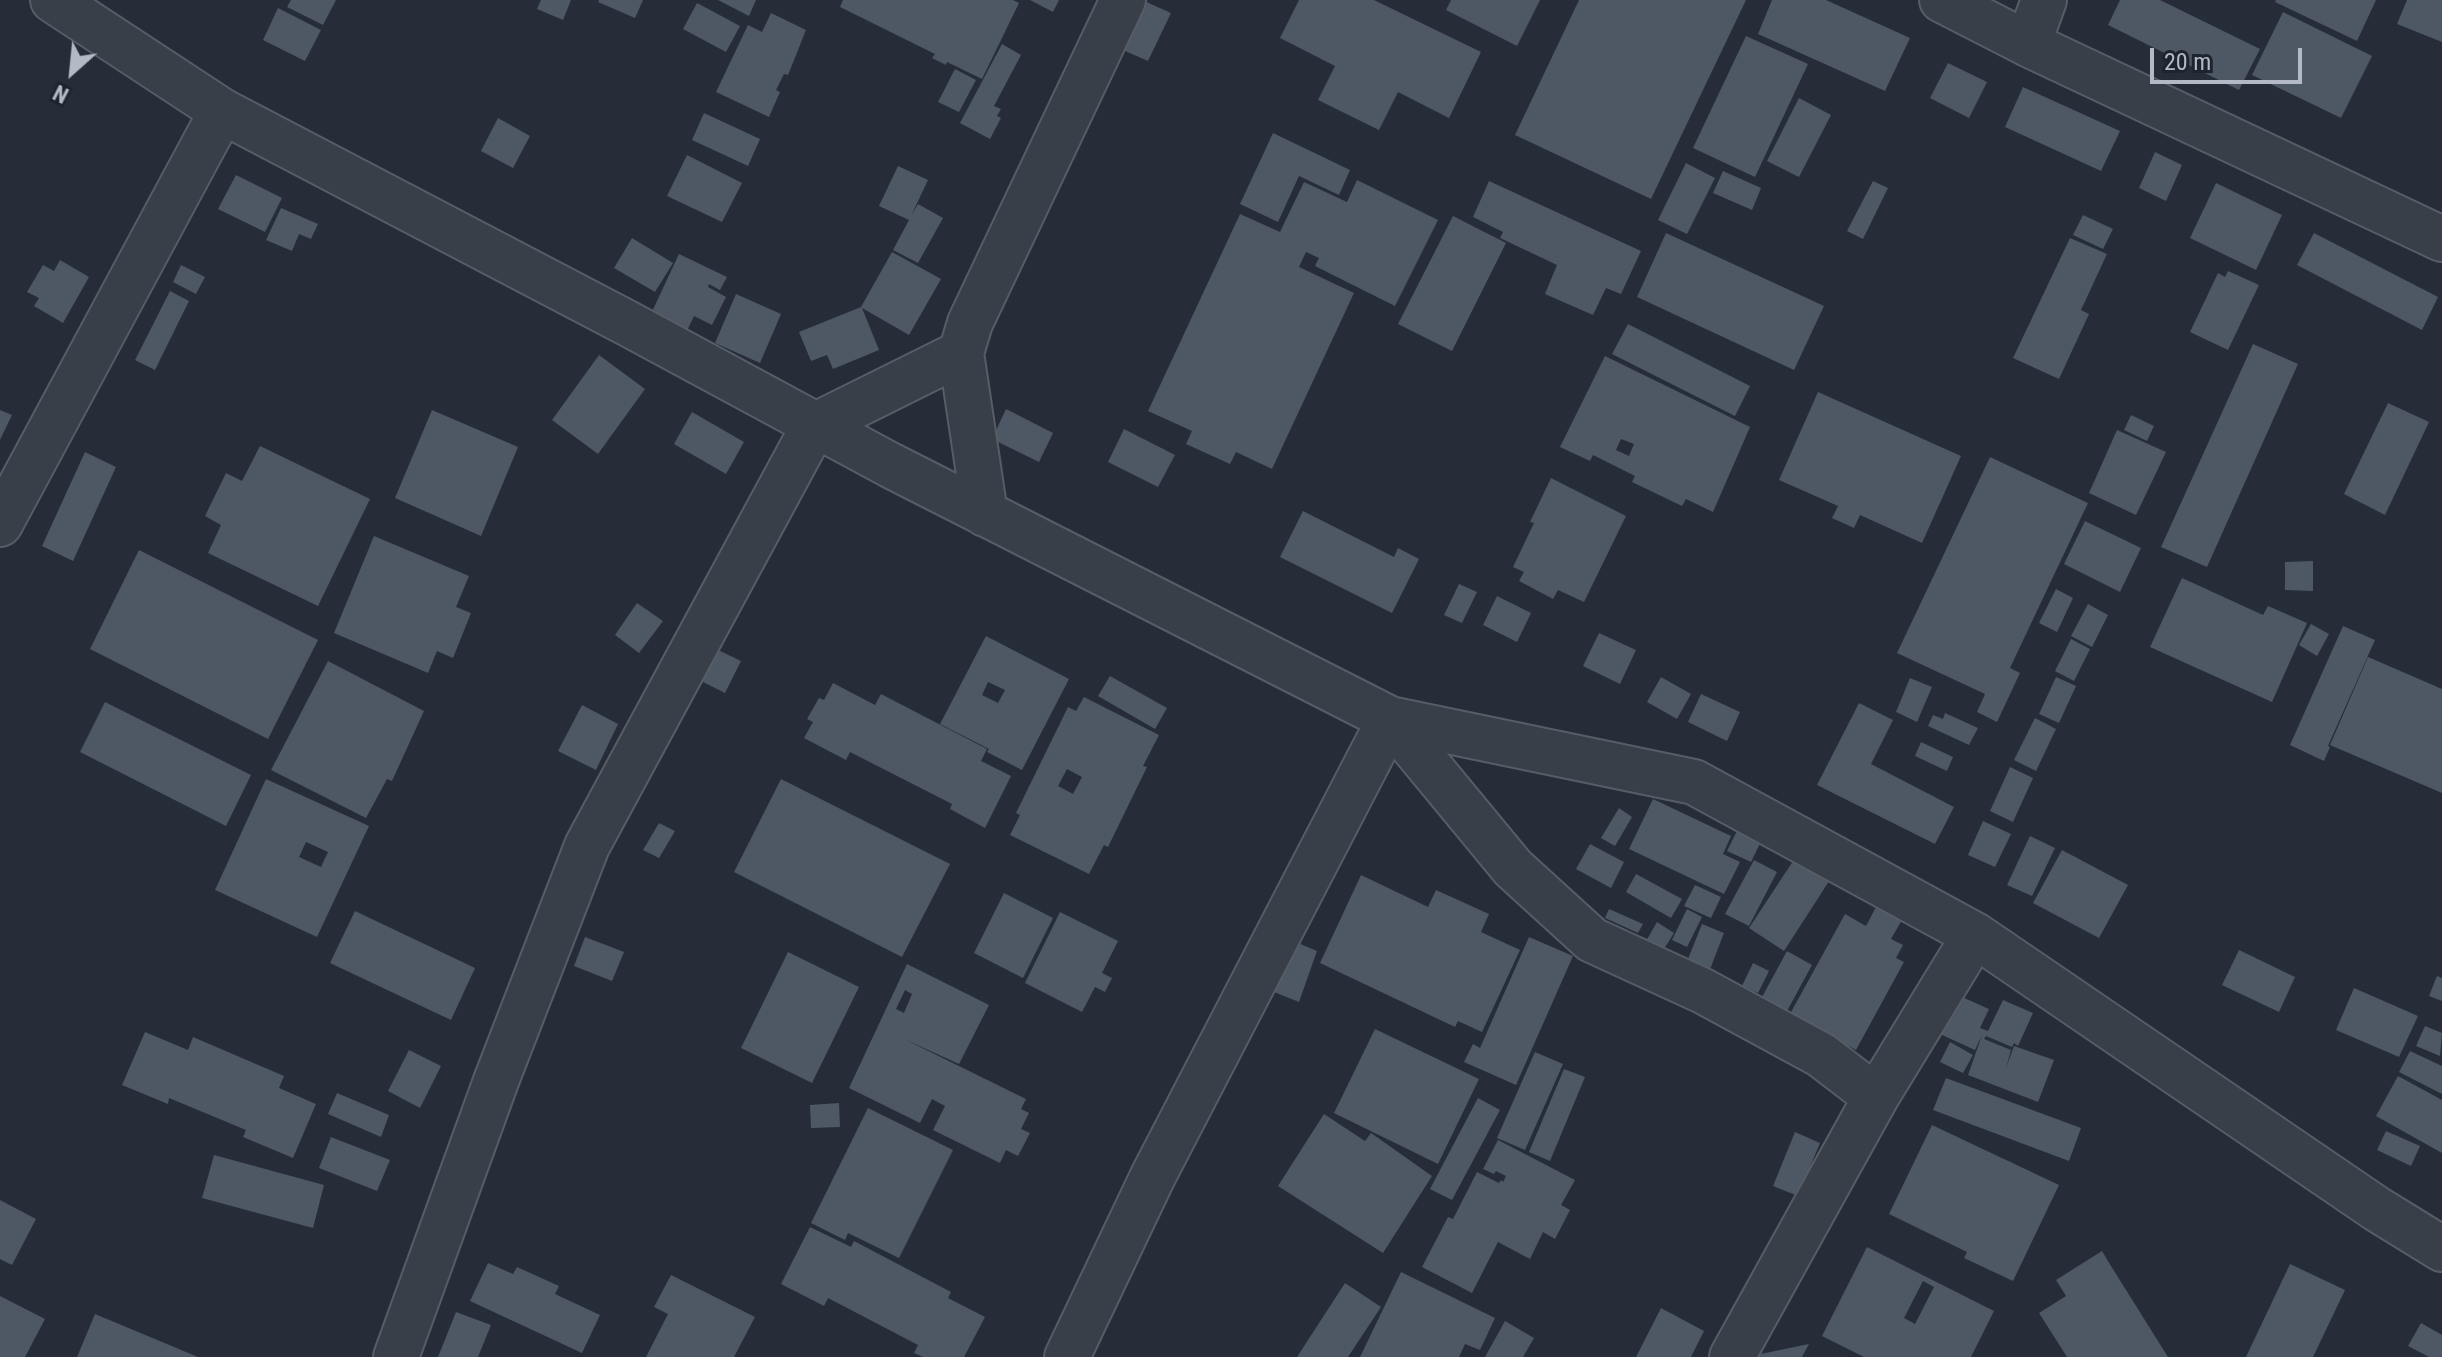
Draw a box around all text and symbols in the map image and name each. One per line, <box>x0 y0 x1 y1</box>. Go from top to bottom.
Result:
north arrow <box>32 32 112 112</box>
scale bar <box>2154 32 2306 82</box>
text: 20 m <box>2164 48 2211 76</box>
text: N <box>49 80 73 108</box>

